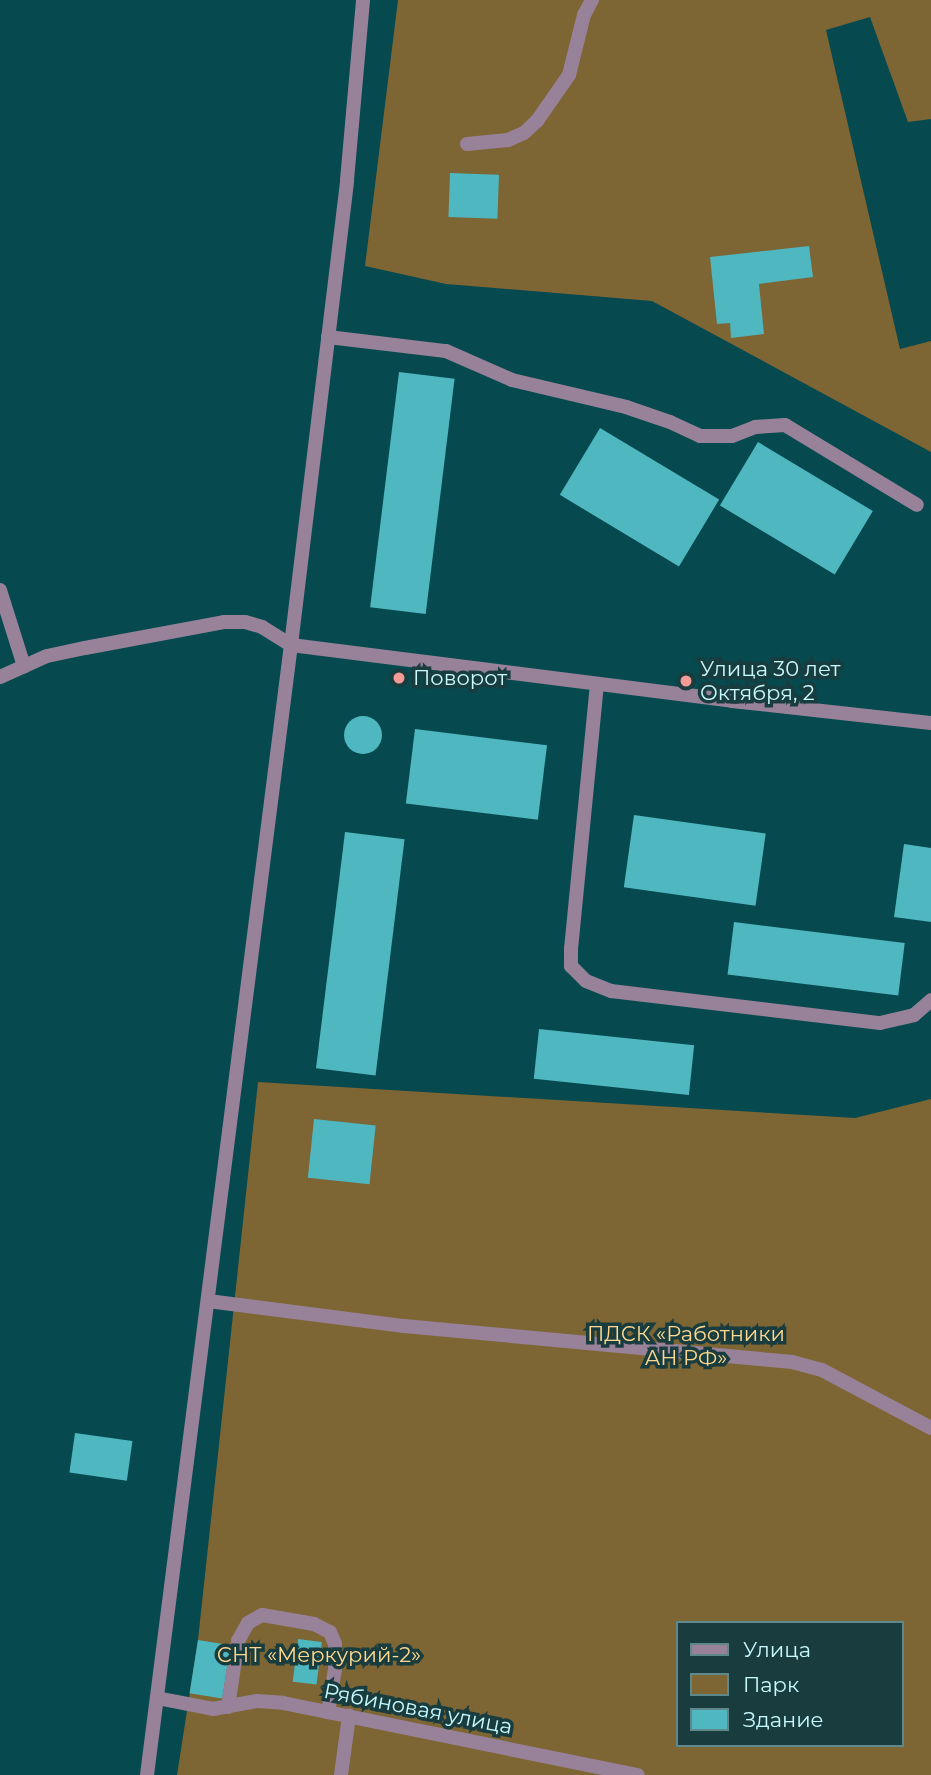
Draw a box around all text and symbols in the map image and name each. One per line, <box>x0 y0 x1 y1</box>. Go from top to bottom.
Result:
place label: Улица 30 лет Октября, 2 <box>700 656 840 706</box>
place label: Поворот <box>413 665 507 691</box>
marker: Поворот <box>391 670 407 686</box>
marker: Улица 30 лет Октября, 2 <box>678 673 694 689</box>
park label: ПДСК «Работники АН РФ» <box>587 1321 785 1371</box>
legend <box>676 1621 903 1747</box>
text: Улица <box>743 1637 811 1662</box>
park label: СНТ «Меркурий-2» <box>217 1642 421 1668</box>
text: Парк <box>743 1672 799 1697</box>
street label: Рябиновая улица <box>322 1678 514 1740</box>
text: Здание <box>743 1707 824 1732</box>

